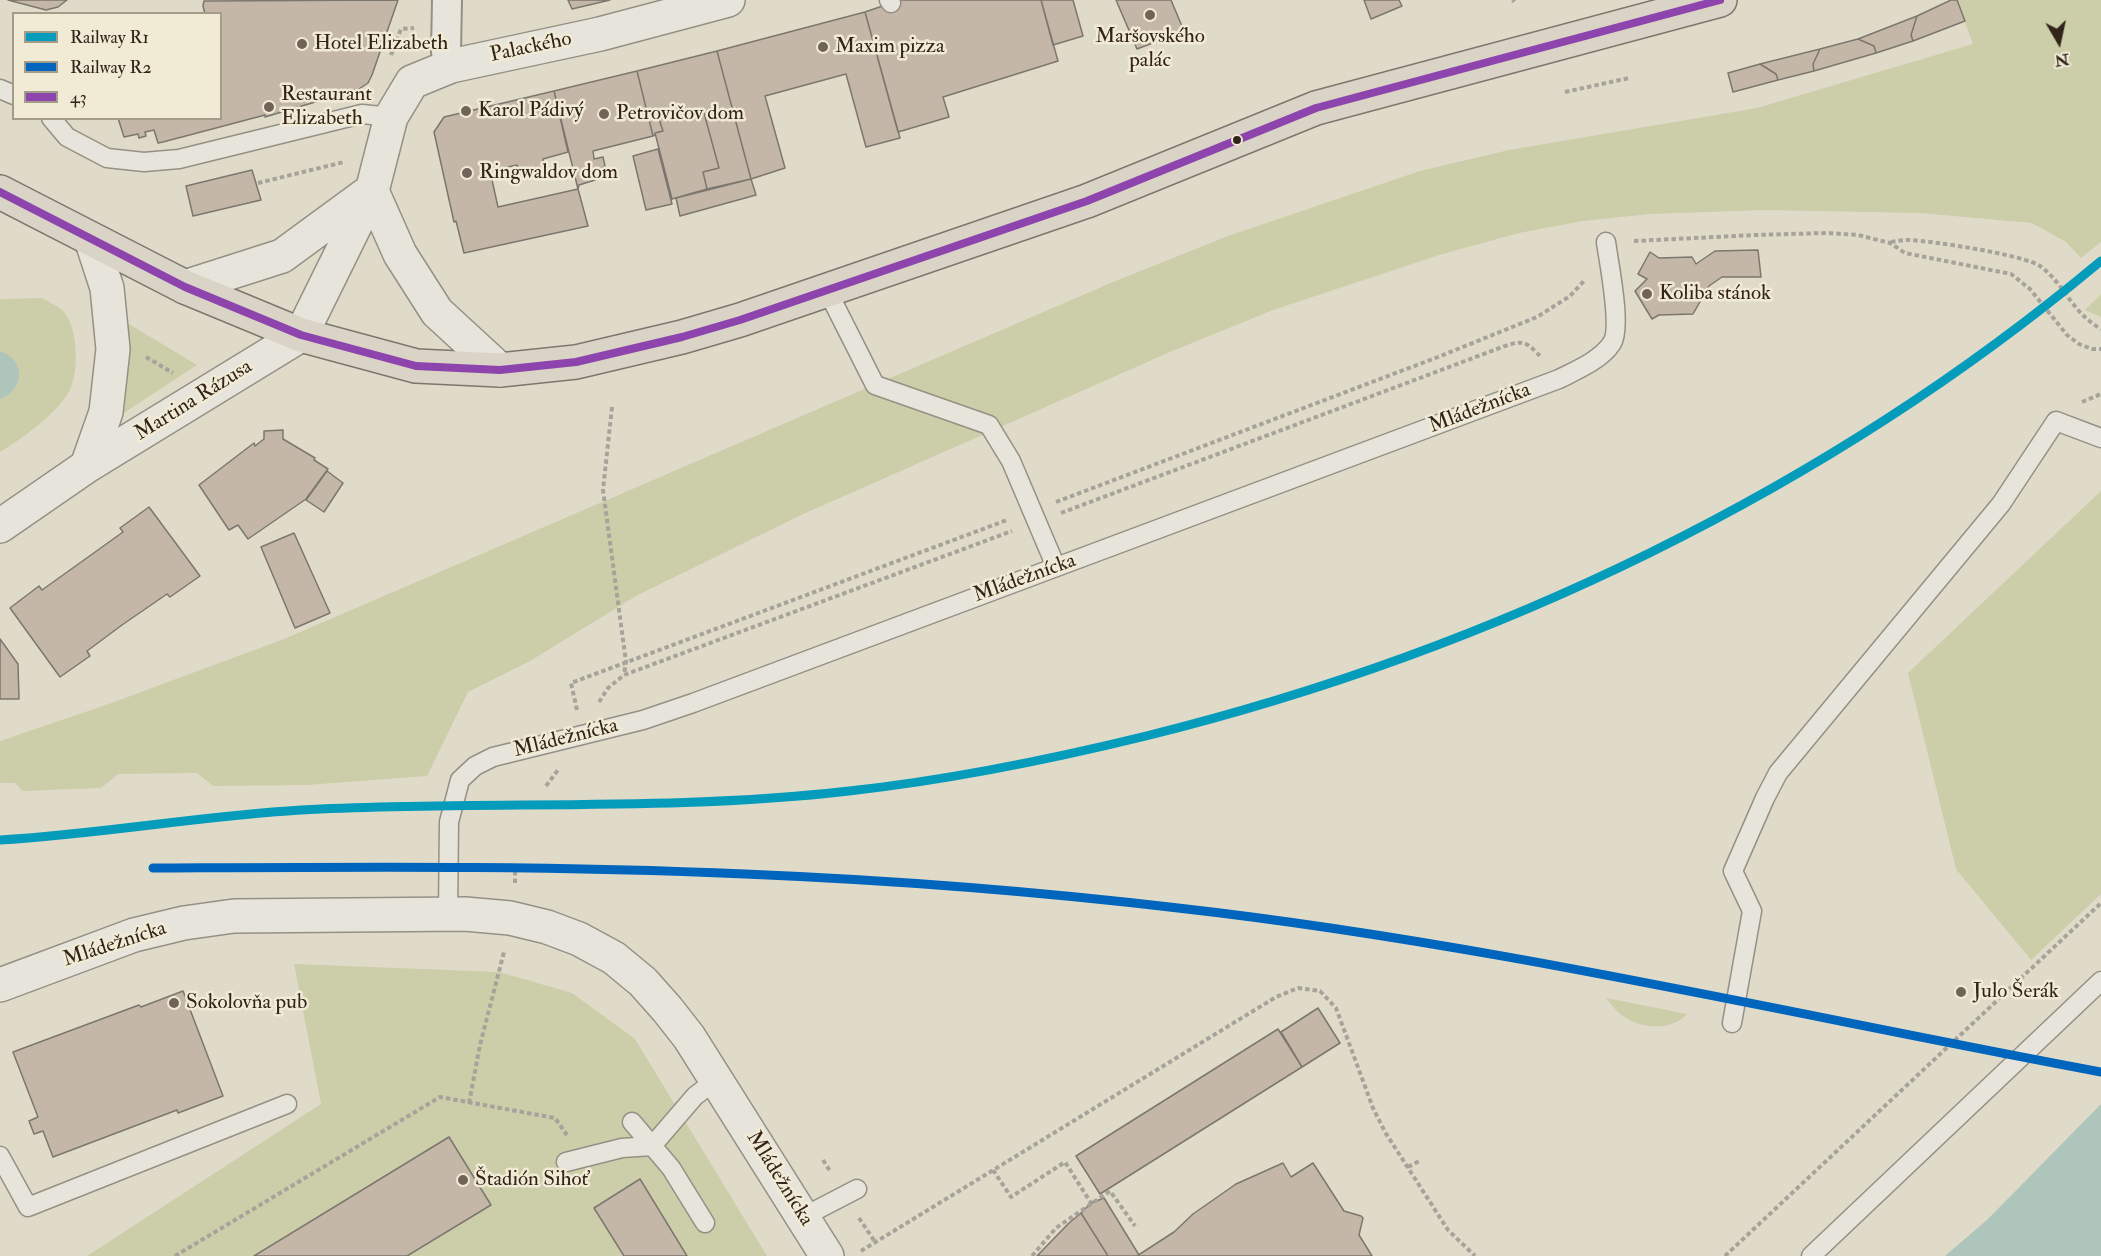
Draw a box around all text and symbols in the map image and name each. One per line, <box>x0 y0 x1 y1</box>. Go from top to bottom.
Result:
marker: Maršovského palác <box>1143 8 1157 22</box>
legend <box>12 12 222 120</box>
north arrow <box>2029 12 2089 72</box>
place label: Maršovského palác <box>1095 24 1205 74</box>
text: Railway R1 <box>70 26 149 49</box>
street label: Palackého <box>488 27 574 69</box>
place label: Hotel Elizabeth <box>314 31 448 57</box>
place label: Maxim pizza <box>835 34 945 60</box>
marker: Hotel Elizabeth <box>295 37 309 51</box>
marker: Maxim pizza <box>816 40 830 54</box>
text: N <box>2053 49 2070 71</box>
text: Railway R2 <box>70 56 152 79</box>
place label: Restaurant Elizabeth <box>281 82 372 132</box>
text: 43 <box>70 86 87 109</box>
place label: Karol Pádivý <box>478 98 583 124</box>
marker: Restaurant Elizabeth <box>262 100 276 114</box>
place label: Petrovičov dom <box>616 101 744 127</box>
marker: Karol Pádivý <box>459 104 473 118</box>
marker: Petrovičov dom <box>597 107 611 121</box>
unlabelled marker <box>1231 134 1243 146</box>
place label: Ringwaldov dom <box>479 160 618 186</box>
marker: Ringwaldov dom <box>460 166 474 180</box>
place label: Koliba stánok <box>1659 281 1771 307</box>
marker: Koliba stánok <box>1640 287 1654 301</box>
street label: Martina Rázusa <box>131 355 257 447</box>
street label: Mládežnícka <box>1426 378 1534 440</box>
street label: Mládežnícka <box>970 549 1080 609</box>
street label: Mládežnícka <box>511 714 621 764</box>
street label: Mládežnícka <box>60 917 170 973</box>
place label: Julo Šerák <box>1973 979 2059 1005</box>
marker: Julo Šerák <box>1954 985 1968 999</box>
place label: Sokolovňa pub <box>186 990 307 1016</box>
marker: Sokolovňa pub <box>167 996 181 1010</box>
street label: Mládežnícka <box>740 1127 818 1231</box>
place label: Štadión Sihoť <box>475 1167 588 1193</box>
marker: Štadión Sihoť <box>456 1173 470 1187</box>

